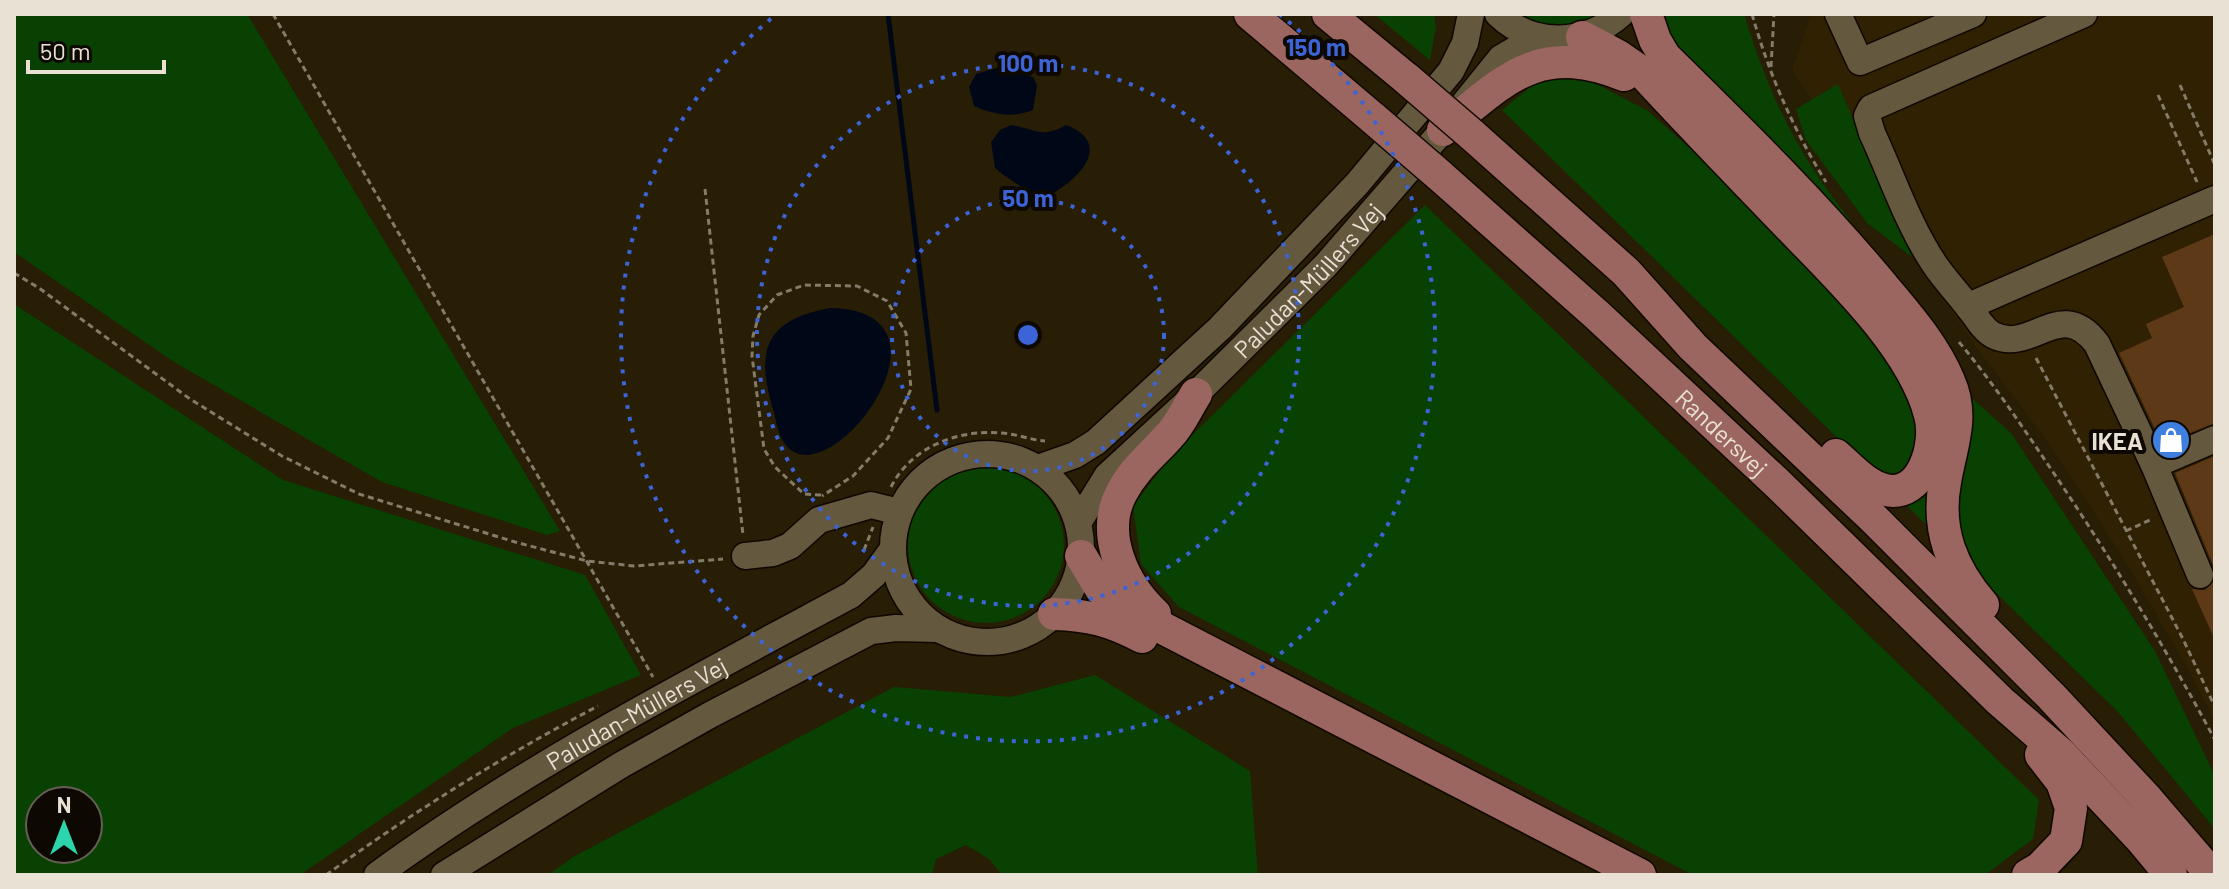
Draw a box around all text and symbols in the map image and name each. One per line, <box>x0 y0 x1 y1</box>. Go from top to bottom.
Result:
scale bar <box>28 24 164 74</box>
text: 150 m <box>1286 32 1346 61</box>
text: 50 m <box>40 36 91 65</box>
text: 100 m <box>998 48 1058 77</box>
text: 50 m <box>1002 183 1054 212</box>
street label: Paludan-Müllers Vej <box>1227 196 1388 363</box>
centre of rings <box>1014 321 1042 349</box>
street label: Randersvej <box>1670 382 1774 482</box>
shop icon: IKEA <box>2150 419 2192 461</box>
place label: IKEA <box>2092 426 2143 455</box>
street label: Paludan-Müllers Vej <box>540 650 732 775</box>
north arrow <box>24 785 104 865</box>
text: N <box>57 791 71 817</box>

